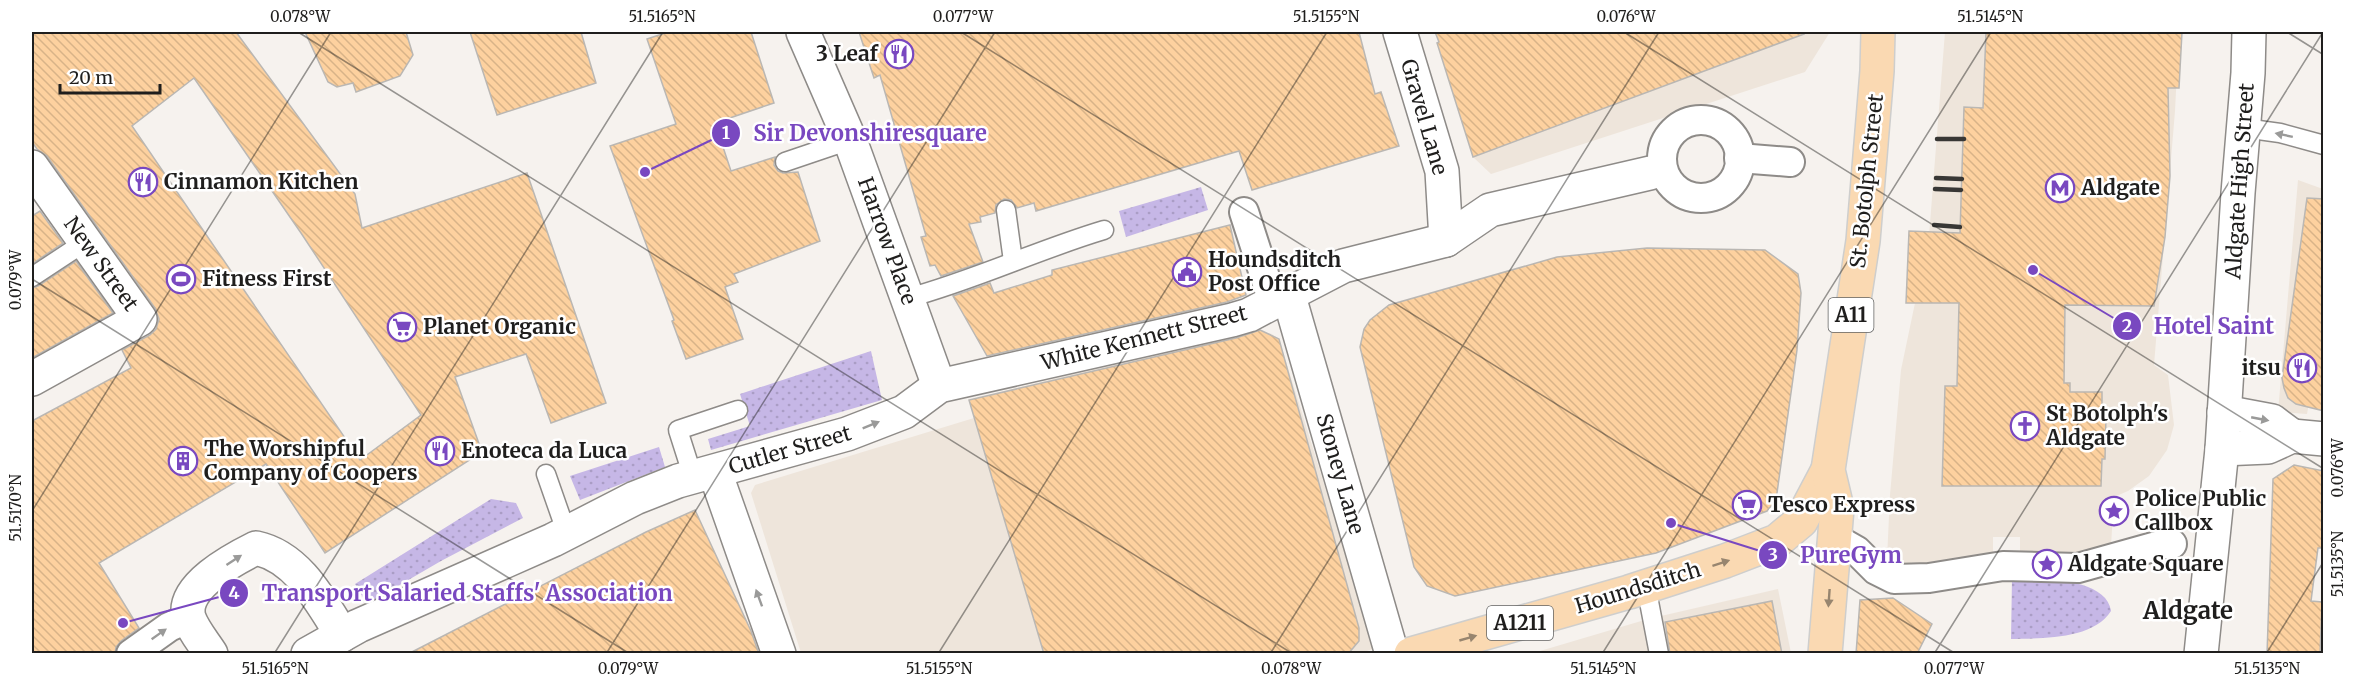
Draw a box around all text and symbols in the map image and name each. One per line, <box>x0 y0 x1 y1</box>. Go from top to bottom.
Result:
text: 0.078°W <box>270 7 331 26</box>
text: 51.5165°N <box>629 7 696 26</box>
text: 0.077°W <box>933 7 994 26</box>
text: 51.5155°N <box>1293 7 1360 26</box>
text: 0.076°W <box>1597 7 1657 26</box>
text: 51.5145°N <box>1957 7 2023 26</box>
restaurant icon: 3 Leaf <box>883 38 915 70</box>
place label: 3 Leaf <box>816 40 880 67</box>
street label: Gravel Lane <box>1395 56 1454 178</box>
scale bar <box>60 57 160 95</box>
text: 20 m <box>69 66 113 89</box>
street label: Aldgate High Street <box>2219 82 2260 281</box>
street label: St. Botolph Street <box>1844 92 1889 270</box>
callout: Sir Devonshiresquare <box>711 113 999 153</box>
text: Sir Devonshiresquare <box>753 119 987 147</box>
text: 1 <box>722 121 730 144</box>
one-way arrow <box>2275 129 2293 139</box>
restaurant icon: Cinnamon Kitchen <box>127 166 159 198</box>
place label: Cinnamon Kitchen <box>164 168 358 195</box>
metro station icon: Aldgate <box>2044 172 2076 204</box>
street label: Harrow Place <box>852 173 923 308</box>
place label: Aldgate <box>2080 174 2160 201</box>
street label: New Street <box>58 211 145 316</box>
place label: Houndsditch Post Office <box>1208 246 1341 297</box>
text: 0.079°W <box>6 249 25 310</box>
public building icon: Houndsditch Post Office <box>1171 256 1203 288</box>
sports icon: Fitness First <box>165 263 197 295</box>
place label: Fitness First <box>202 265 332 292</box>
road number: A11 <box>1828 298 1874 332</box>
street label: White Kennett Street <box>1037 299 1250 376</box>
callout: Hotel Saint <box>2112 306 2286 346</box>
supermarket icon: Planet Organic <box>386 311 418 343</box>
text: Hotel Saint <box>2154 312 2274 340</box>
place label: Planet Organic <box>423 313 576 340</box>
text: 2 <box>2122 314 2132 337</box>
restaurant icon: itsu <box>2286 352 2318 384</box>
place label: itsu <box>2241 354 2281 381</box>
place label: St Botolph's Aldgate <box>2045 400 2168 451</box>
street label: Stoney Lane <box>1310 410 1371 537</box>
church icon: St Botolph's Aldgate <box>2009 410 2041 442</box>
one-way arrow <box>2251 415 2270 424</box>
street label: Cutler Street <box>725 419 854 480</box>
one-way arrow <box>862 420 880 429</box>
place label: The Worshipful Company of Coopers <box>204 435 418 486</box>
restaurant icon: Enoteca da Luca <box>424 435 456 467</box>
place label: Enoteca da Luca <box>461 437 627 464</box>
text: 0.076°W <box>2328 437 2347 497</box>
building icon: The Worshipful Company of Coopers <box>167 445 199 477</box>
text: 51.5170°N <box>6 474 25 542</box>
place label: Police Public Callbox <box>2135 485 2266 536</box>
supermarket icon: Tesco Express <box>1731 489 1763 521</box>
place label: Tesco Express <box>1768 491 1916 518</box>
place icon: Police Public Callbox <box>2098 495 2130 527</box>
text: 51.5135°N <box>2328 530 2347 597</box>
callout: PureGym <box>1758 535 1914 575</box>
text: PureGym <box>1800 541 1902 569</box>
text: 3 <box>1768 543 1778 566</box>
place icon: Aldgate Square <box>2031 548 2063 580</box>
place label: Aldgate Square <box>2067 550 2224 577</box>
one-way arrow <box>226 554 242 565</box>
street label: Houndsditch <box>1572 556 1704 619</box>
one-way arrow <box>1712 558 1730 567</box>
callout: Transport Salaried Staffs' Association <box>219 573 684 613</box>
text: Transport Salaried Staffs' Association <box>261 579 673 607</box>
text: 4 <box>228 581 240 604</box>
one-way arrow <box>754 589 764 607</box>
one-way arrow <box>1824 589 1834 608</box>
district label: Aldgate <box>2142 595 2233 626</box>
road number: A1211 <box>1487 606 1553 640</box>
one-way arrow <box>151 629 167 640</box>
one-way arrow <box>1458 632 1477 642</box>
text: 51.5165°N <box>242 659 309 678</box>
text: 0.079°W <box>598 659 659 678</box>
text: 51.5155°N <box>906 659 973 678</box>
text: 0.078°W <box>1261 659 1322 678</box>
text: 51.5145°N <box>1570 659 1636 678</box>
text: 0.077°W <box>1924 659 1985 678</box>
text: 51.5135°N <box>2234 659 2301 678</box>

